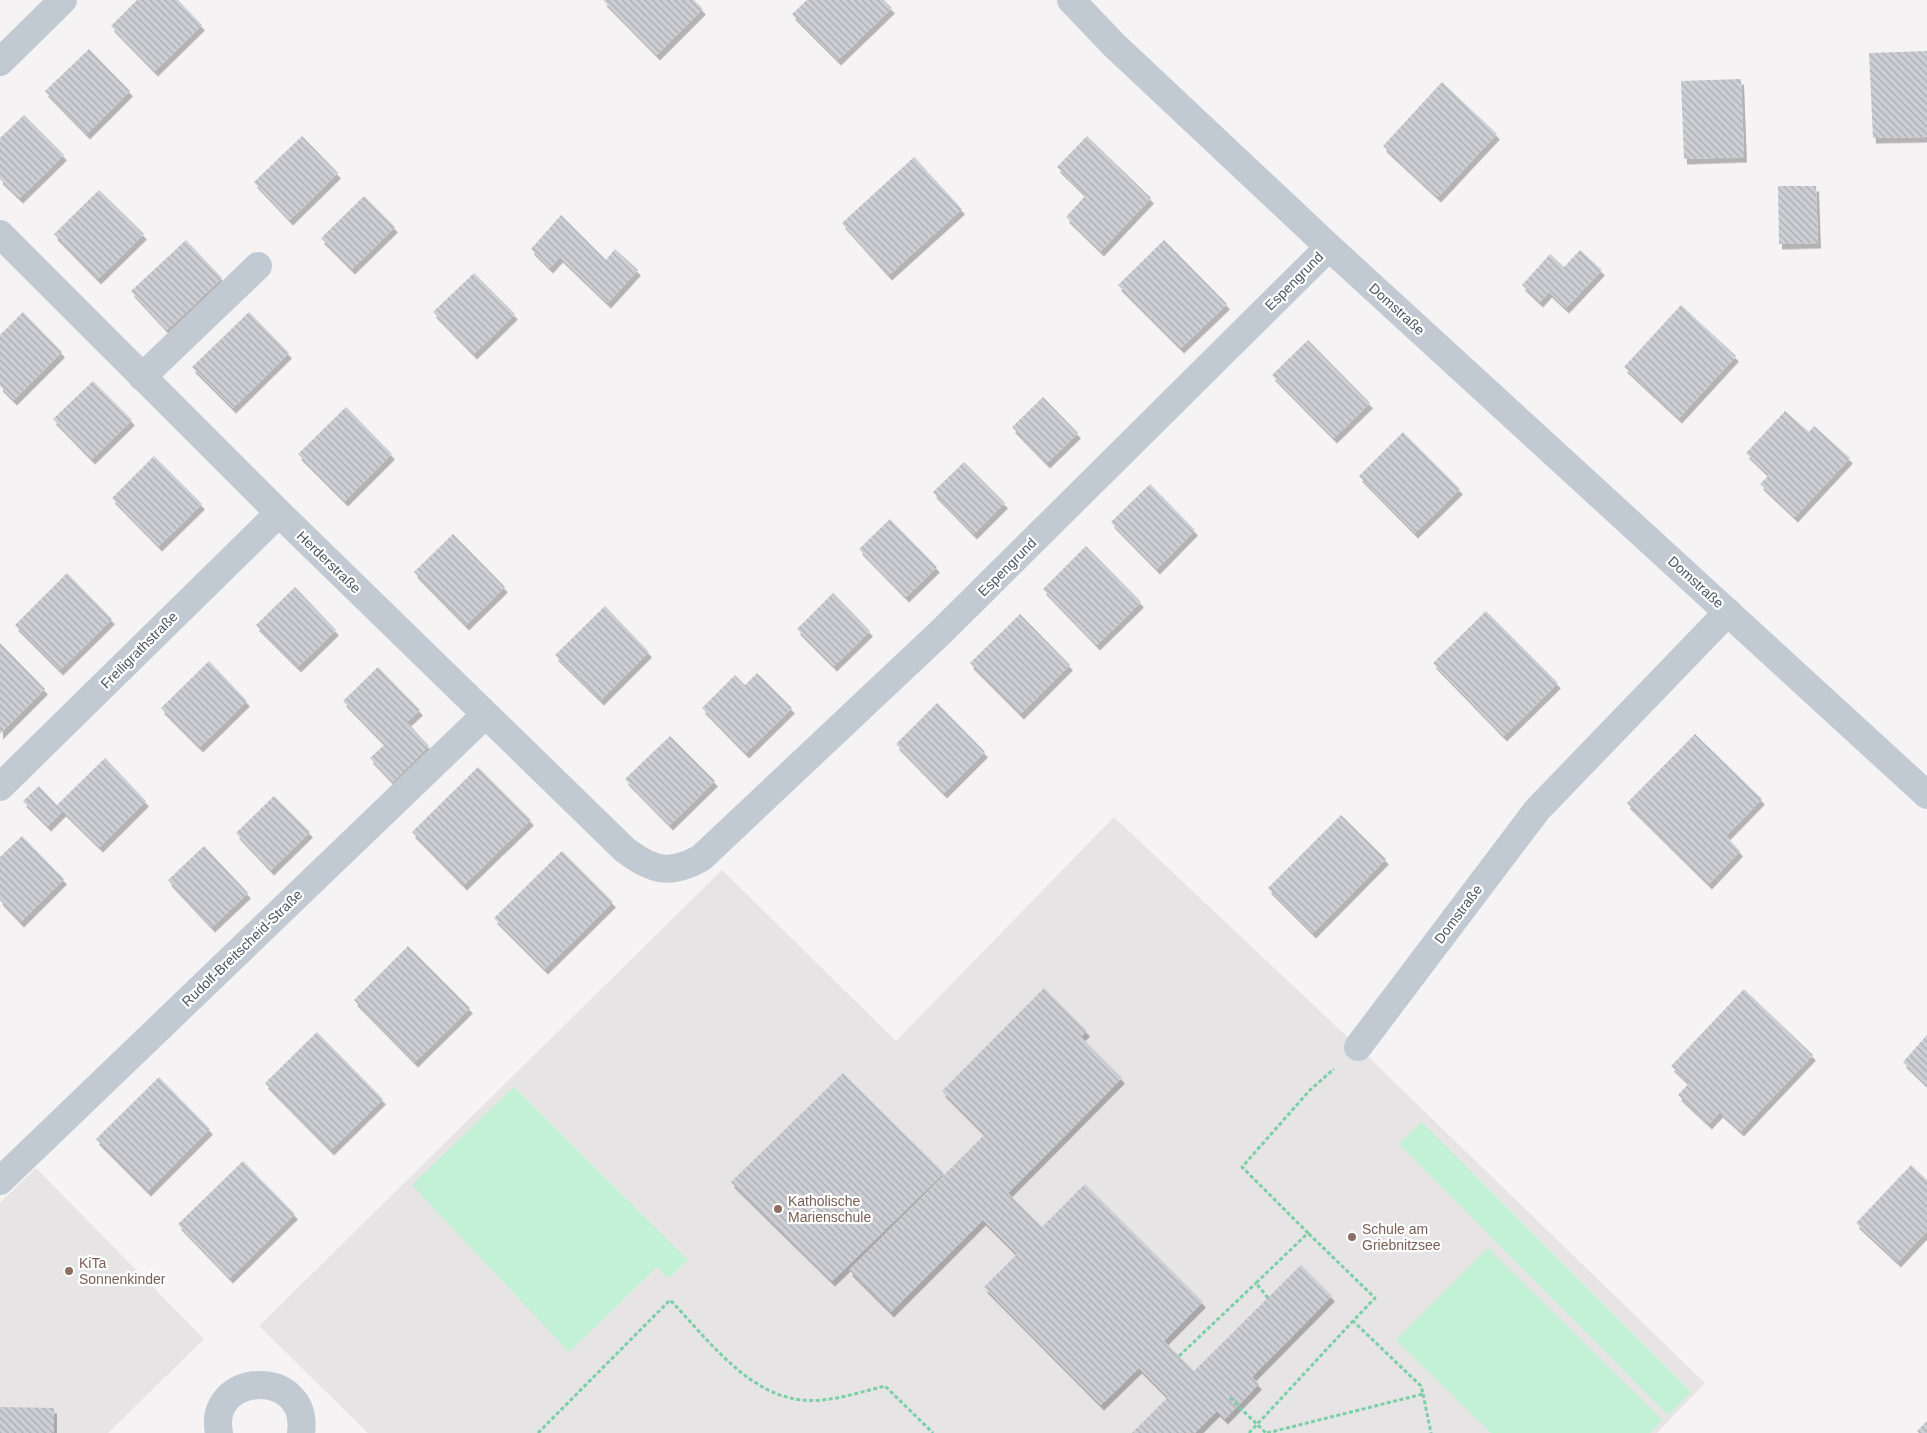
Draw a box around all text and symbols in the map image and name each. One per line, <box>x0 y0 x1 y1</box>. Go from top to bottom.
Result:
street label: Espengrund <box>1262 249 1326 313</box>
street label: Domstraße <box>1366 280 1428 338</box>
street label: Herderstraße <box>294 528 364 597</box>
street label: Espengrund <box>975 535 1039 599</box>
street label: Domstraße <box>1665 553 1727 611</box>
street label: Freiligrathstraße <box>97 608 181 692</box>
street label: Domstraße <box>1431 881 1485 946</box>
street label: Rudolf-Breitscheid-Straße <box>179 886 306 1010</box>
place label: Katholische Marienschule <box>788 1193 871 1225</box>
marker: Katholische Marienschule <box>772 1203 784 1215</box>
place label: Schule am Griebnitzsee <box>1362 1221 1441 1253</box>
marker: Schule am Griebnitzsee <box>1346 1231 1358 1243</box>
place label: KiTa Sonnenkinder <box>79 1255 166 1287</box>
marker: KiTa Sonnenkinder <box>63 1265 75 1277</box>

